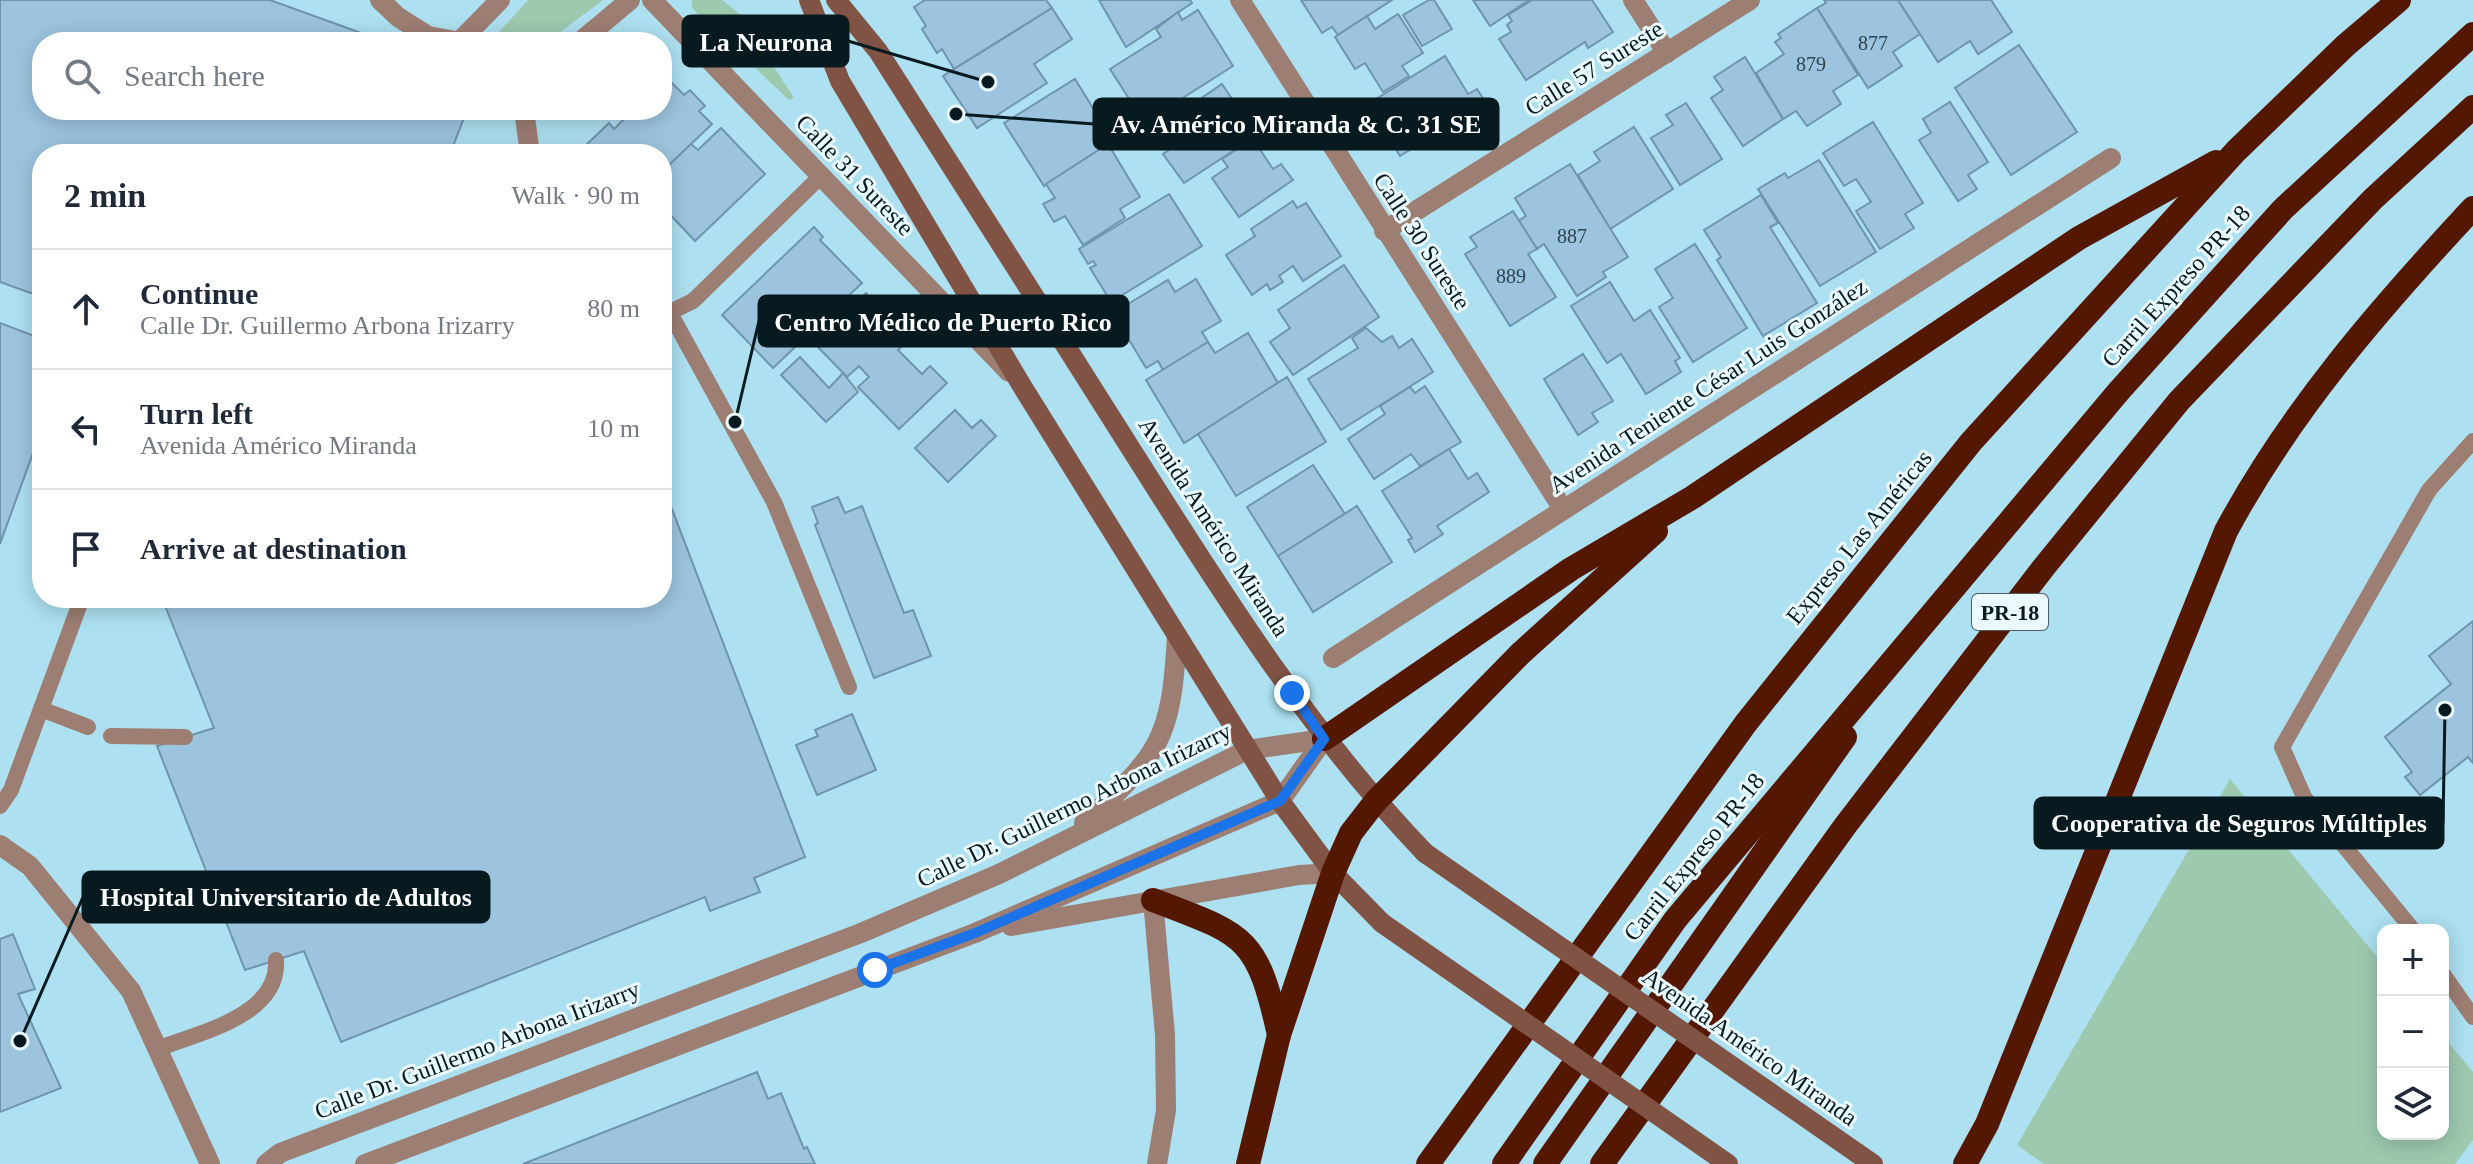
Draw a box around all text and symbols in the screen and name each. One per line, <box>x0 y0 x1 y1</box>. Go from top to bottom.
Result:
street label: Calle 57 Sureste <box>1520 15 1668 121</box>
callout: La Neurona <box>683 16 848 66</box>
text: La Neurona <box>699 28 833 57</box>
search box <box>32 32 672 120</box>
house number: 877 <box>1858 32 1888 54</box>
house number: 879 <box>1796 53 1826 75</box>
icon: search <box>60 54 104 98</box>
text: Search here <box>124 59 265 92</box>
callout: Av. Américo Miranda & C. 31 SE <box>1094 99 1498 149</box>
street label: Calle 31 Sureste <box>791 109 919 241</box>
text: Av. Américo Miranda & C. 31 SE <box>1111 110 1481 139</box>
street label: Calle 30 Sureste <box>1368 168 1476 314</box>
text: 2 min <box>64 177 146 214</box>
text: Walk · 90 m <box>511 181 640 210</box>
street label: Carril Expreso PR-18 <box>2097 200 2255 372</box>
house number: 887 <box>1557 225 1587 247</box>
house number: 889 <box>1496 265 1526 287</box>
street label: Avenida Teniente César Luis González <box>1544 273 1872 499</box>
text: Continue <box>140 277 258 310</box>
icon: ahead <box>64 287 108 331</box>
text: 80 m <box>587 294 640 323</box>
callout: Centro Médico de Puerto Rico <box>759 296 1128 346</box>
text: Centro Médico de Puerto Rico <box>774 308 1112 337</box>
text: Calle Dr. Guillermo Arbona Irizarry <box>140 311 515 340</box>
text: Turn left <box>140 397 253 430</box>
icon: left <box>64 407 108 451</box>
street label: Avenida Américo Miranda <box>1134 413 1295 641</box>
text: 10 m <box>587 414 640 443</box>
text: Avenida Américo Miranda <box>140 431 417 460</box>
street label: Expreso Las Américas <box>1781 445 1937 629</box>
icon: arrive <box>64 527 108 571</box>
text: Arrive at destination <box>140 532 407 565</box>
road number: PR-18 <box>1972 594 2048 630</box>
route end <box>1274 675 1310 711</box>
street label: Calle Dr. Guillermo Arbona Irizarry <box>913 718 1235 892</box>
street label: Carril Expreso PR-18 <box>1618 768 1770 946</box>
callout: Cooperativa de Seguros Múltiples <box>2035 798 2443 848</box>
text: Cooperativa de Seguros Múltiples <box>2051 809 2427 838</box>
callout: Hospital Universitario de Adultos <box>83 872 489 922</box>
text: Hospital Universitario de Adultos <box>100 883 472 912</box>
map controls <box>2377 924 2449 1140</box>
button: + <box>2377 924 2449 996</box>
route start <box>857 952 893 988</box>
street label: Avenida Américo Miranda <box>1638 963 1862 1131</box>
street label: Calle Dr. Guillermo Arbona Irizarry <box>311 976 643 1124</box>
button: − <box>2377 996 2449 1068</box>
button: layers <box>2377 1068 2449 1140</box>

